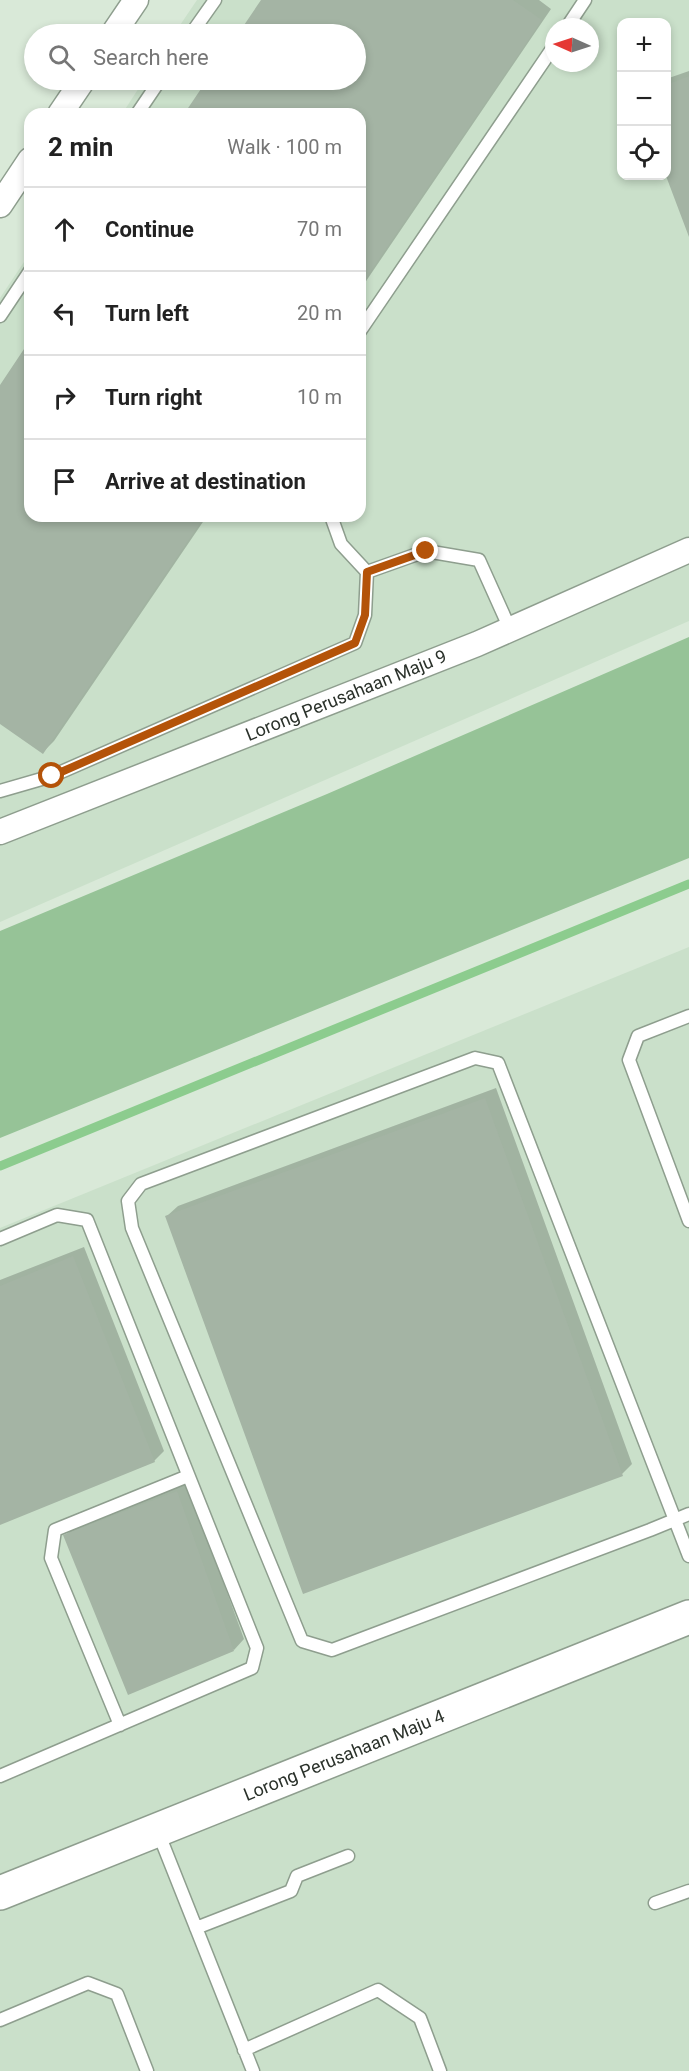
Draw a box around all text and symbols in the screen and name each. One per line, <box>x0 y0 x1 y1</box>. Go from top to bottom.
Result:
north arrow <box>545 18 599 72</box>
map controls <box>617 18 671 180</box>
button: + <box>617 18 671 72</box>
search box <box>24 24 366 90</box>
icon: search <box>45 41 78 74</box>
text: Search here <box>93 45 209 70</box>
button: − <box>617 72 671 126</box>
button: locate <box>617 126 671 180</box>
text: 2 min <box>48 132 113 162</box>
text: Walk · 100 m <box>227 135 342 159</box>
icon: ahead <box>48 213 81 246</box>
text: Continue <box>105 217 194 242</box>
text: 70 m <box>297 217 342 241</box>
icon: left <box>48 297 81 330</box>
text: Turn left <box>105 301 189 326</box>
text: 20 m <box>297 301 342 325</box>
icon: right <box>48 381 81 414</box>
text: Turn right <box>105 385 202 410</box>
text: 10 m <box>297 385 342 409</box>
icon: arrive <box>48 465 81 498</box>
text: Arrive at destination <box>105 469 306 494</box>
route end <box>412 537 438 563</box>
street label: Lorong Perusahaan Maju 9 <box>242 645 450 745</box>
route start <box>38 762 64 788</box>
street label: Lorong Perusahaan Maju 4 <box>240 1705 448 1805</box>

